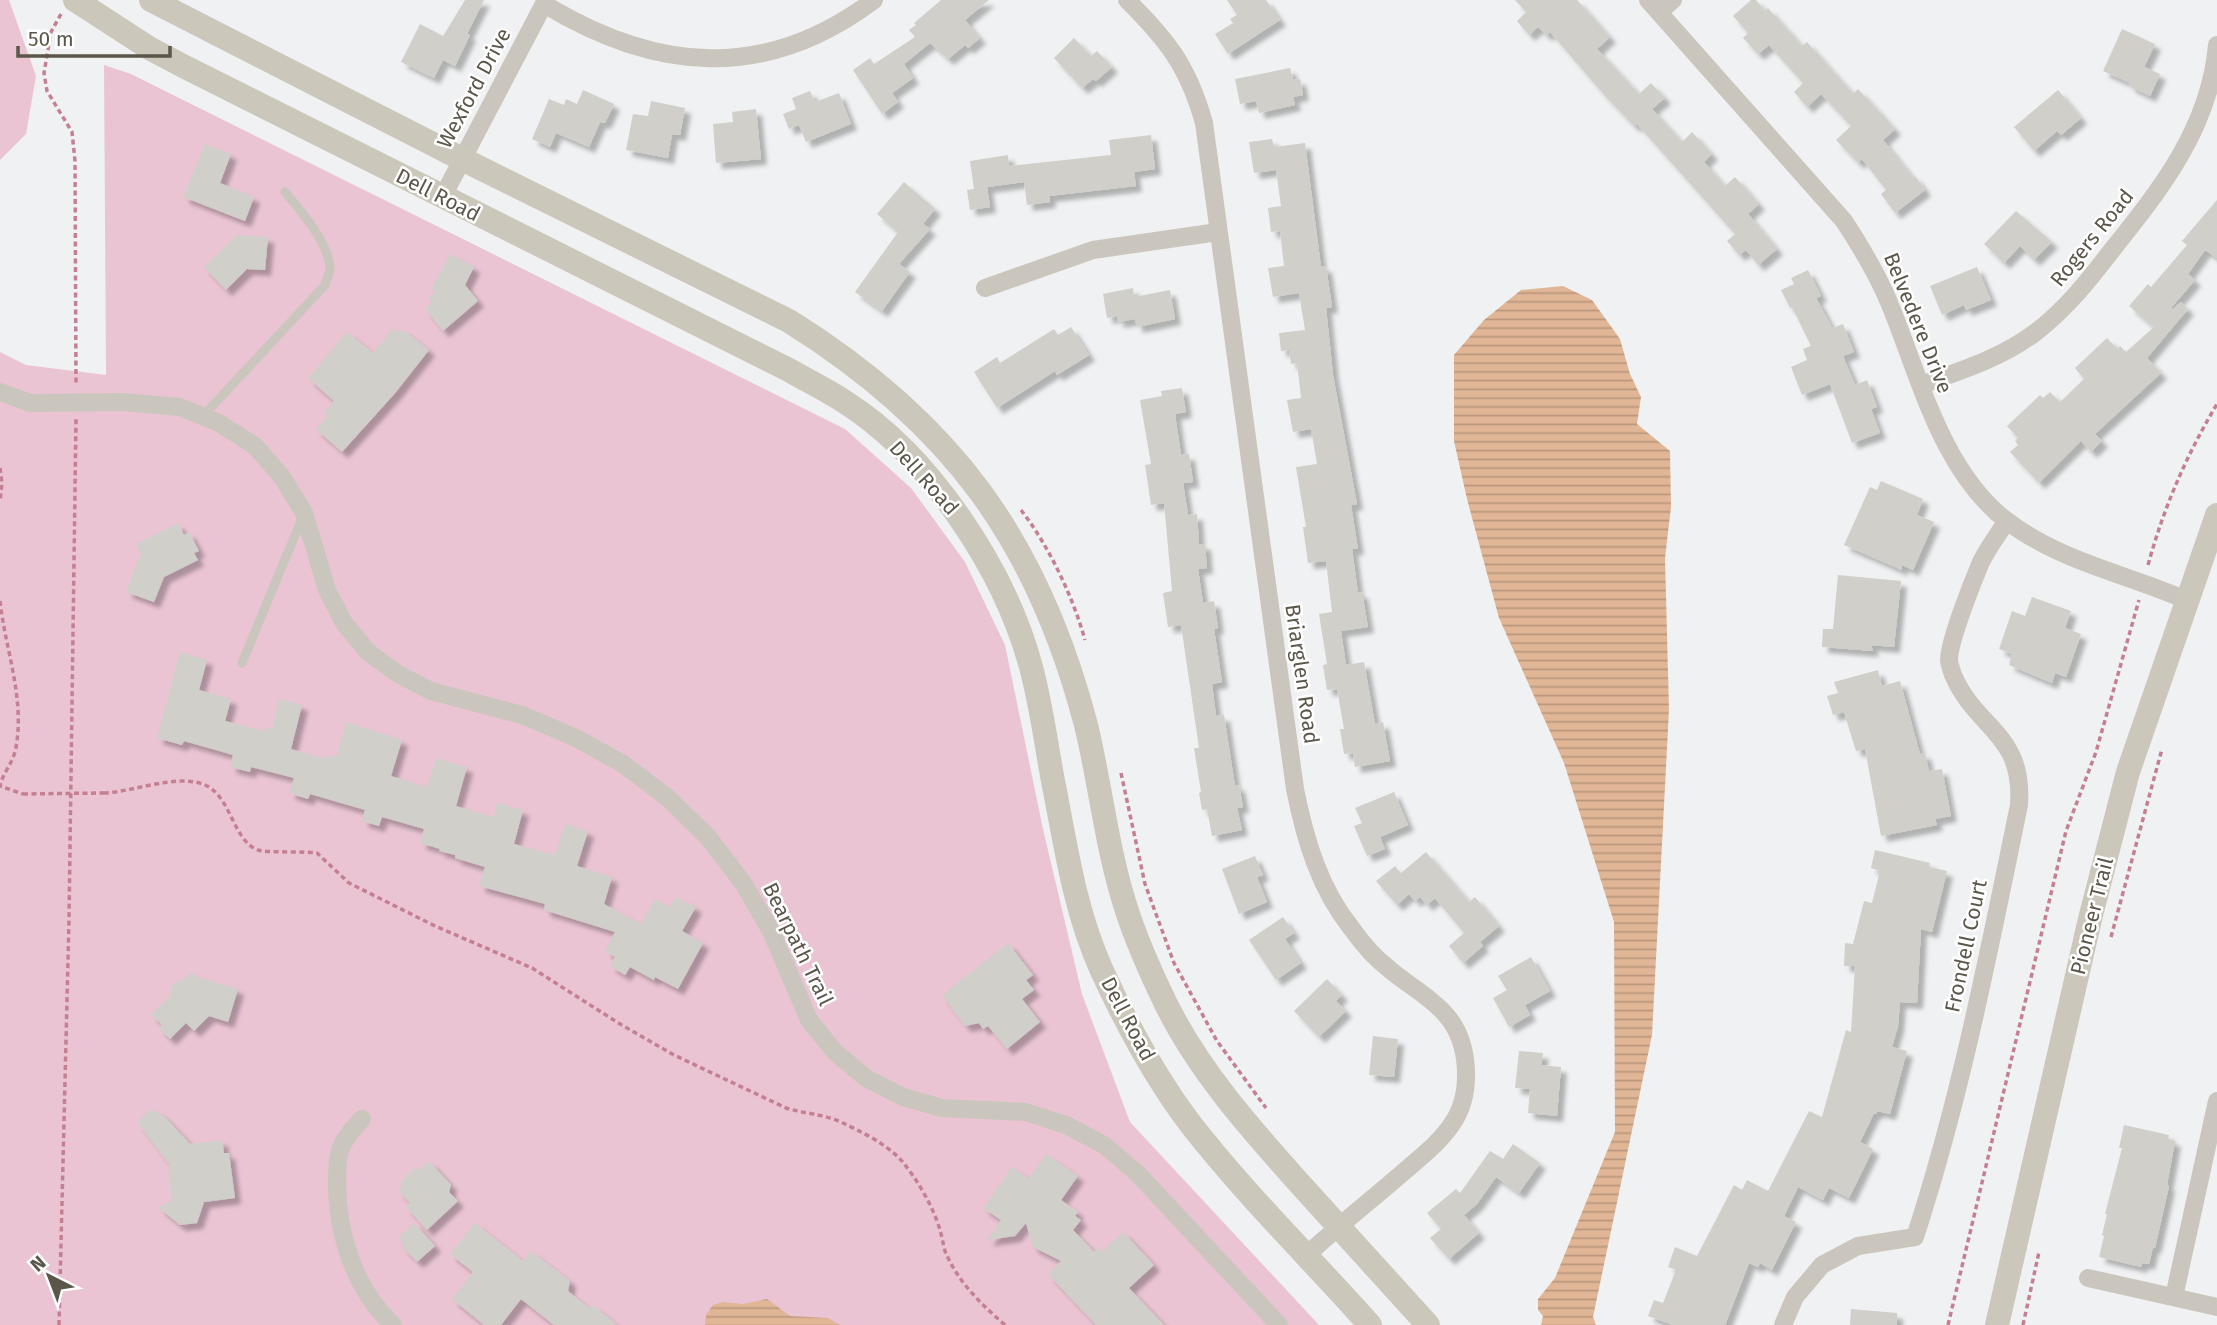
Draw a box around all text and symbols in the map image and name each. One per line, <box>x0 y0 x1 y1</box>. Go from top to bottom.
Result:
scale bar <box>18 14 170 58</box>
street label: Wexford Drive <box>431 23 517 153</box>
text: 50 m <box>28 26 74 52</box>
street label: Dell Road <box>391 163 485 227</box>
street label: Rogers Road <box>2045 184 2139 292</box>
street label: Belvedere Drive <box>1878 249 1958 397</box>
street label: Dell Road <box>884 435 964 521</box>
street label: Briarglen Road <box>1279 603 1325 745</box>
street label: Pioneer Trail <box>2065 854 2119 978</box>
street label: Frondell Court <box>1939 877 1993 1015</box>
street label: Bearpath Trail <box>757 878 839 1010</box>
street label: Dell Road <box>1095 973 1161 1065</box>
north arrow <box>14 1241 84 1311</box>
text: N <box>26 1251 50 1277</box>

